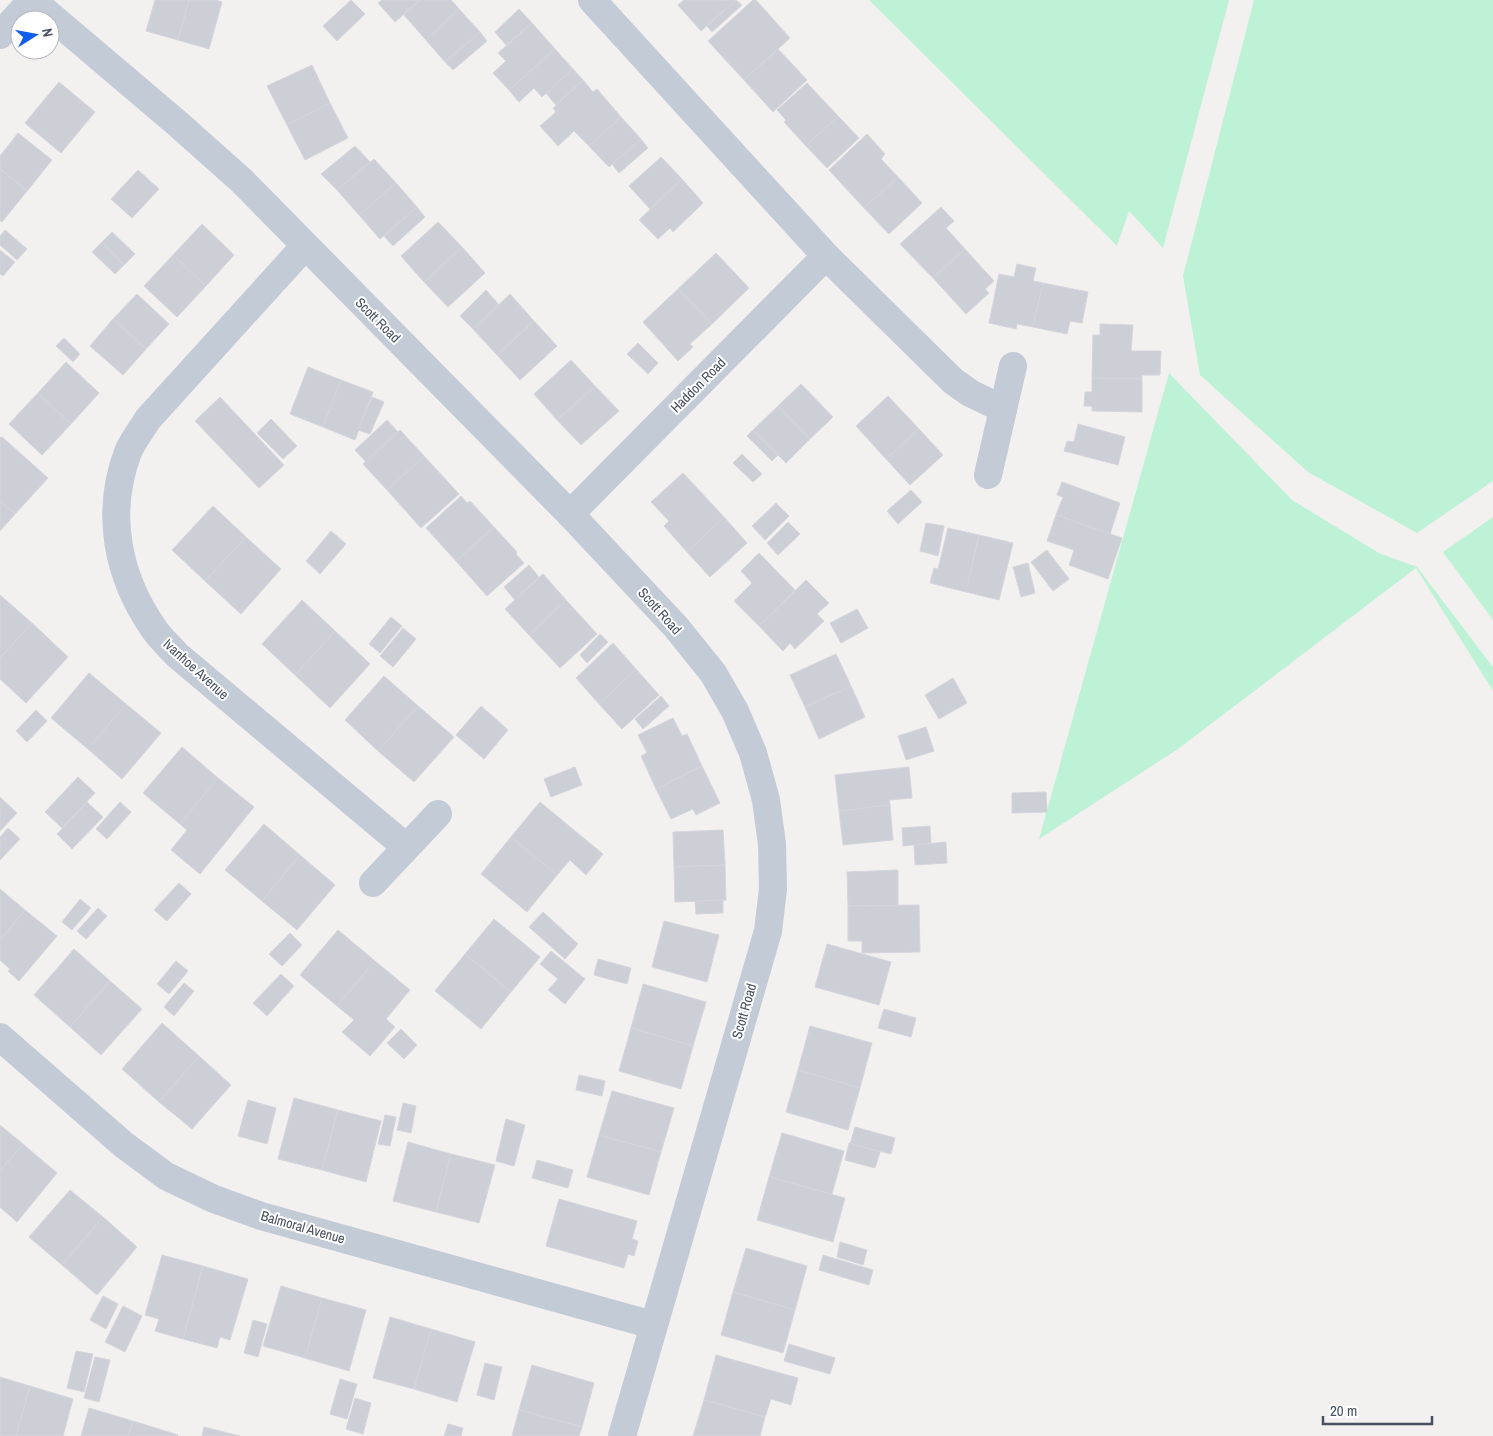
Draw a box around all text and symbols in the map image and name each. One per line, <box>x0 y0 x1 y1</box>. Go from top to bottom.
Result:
north arrow <box>10 10 60 60</box>
text: N <box>38 27 57 38</box>
street label: Scott Road <box>352 294 404 346</box>
street label: Haddon Road <box>667 354 729 416</box>
street label: Scott Road <box>634 584 686 638</box>
street label: Ivanhoe Avenue <box>159 635 233 703</box>
street label: Scott Road <box>728 981 760 1041</box>
street label: Balmoral Avenue <box>259 1206 347 1248</box>
scale bar <box>1323 1394 1432 1426</box>
text: 20 m <box>1330 1400 1357 1421</box>

